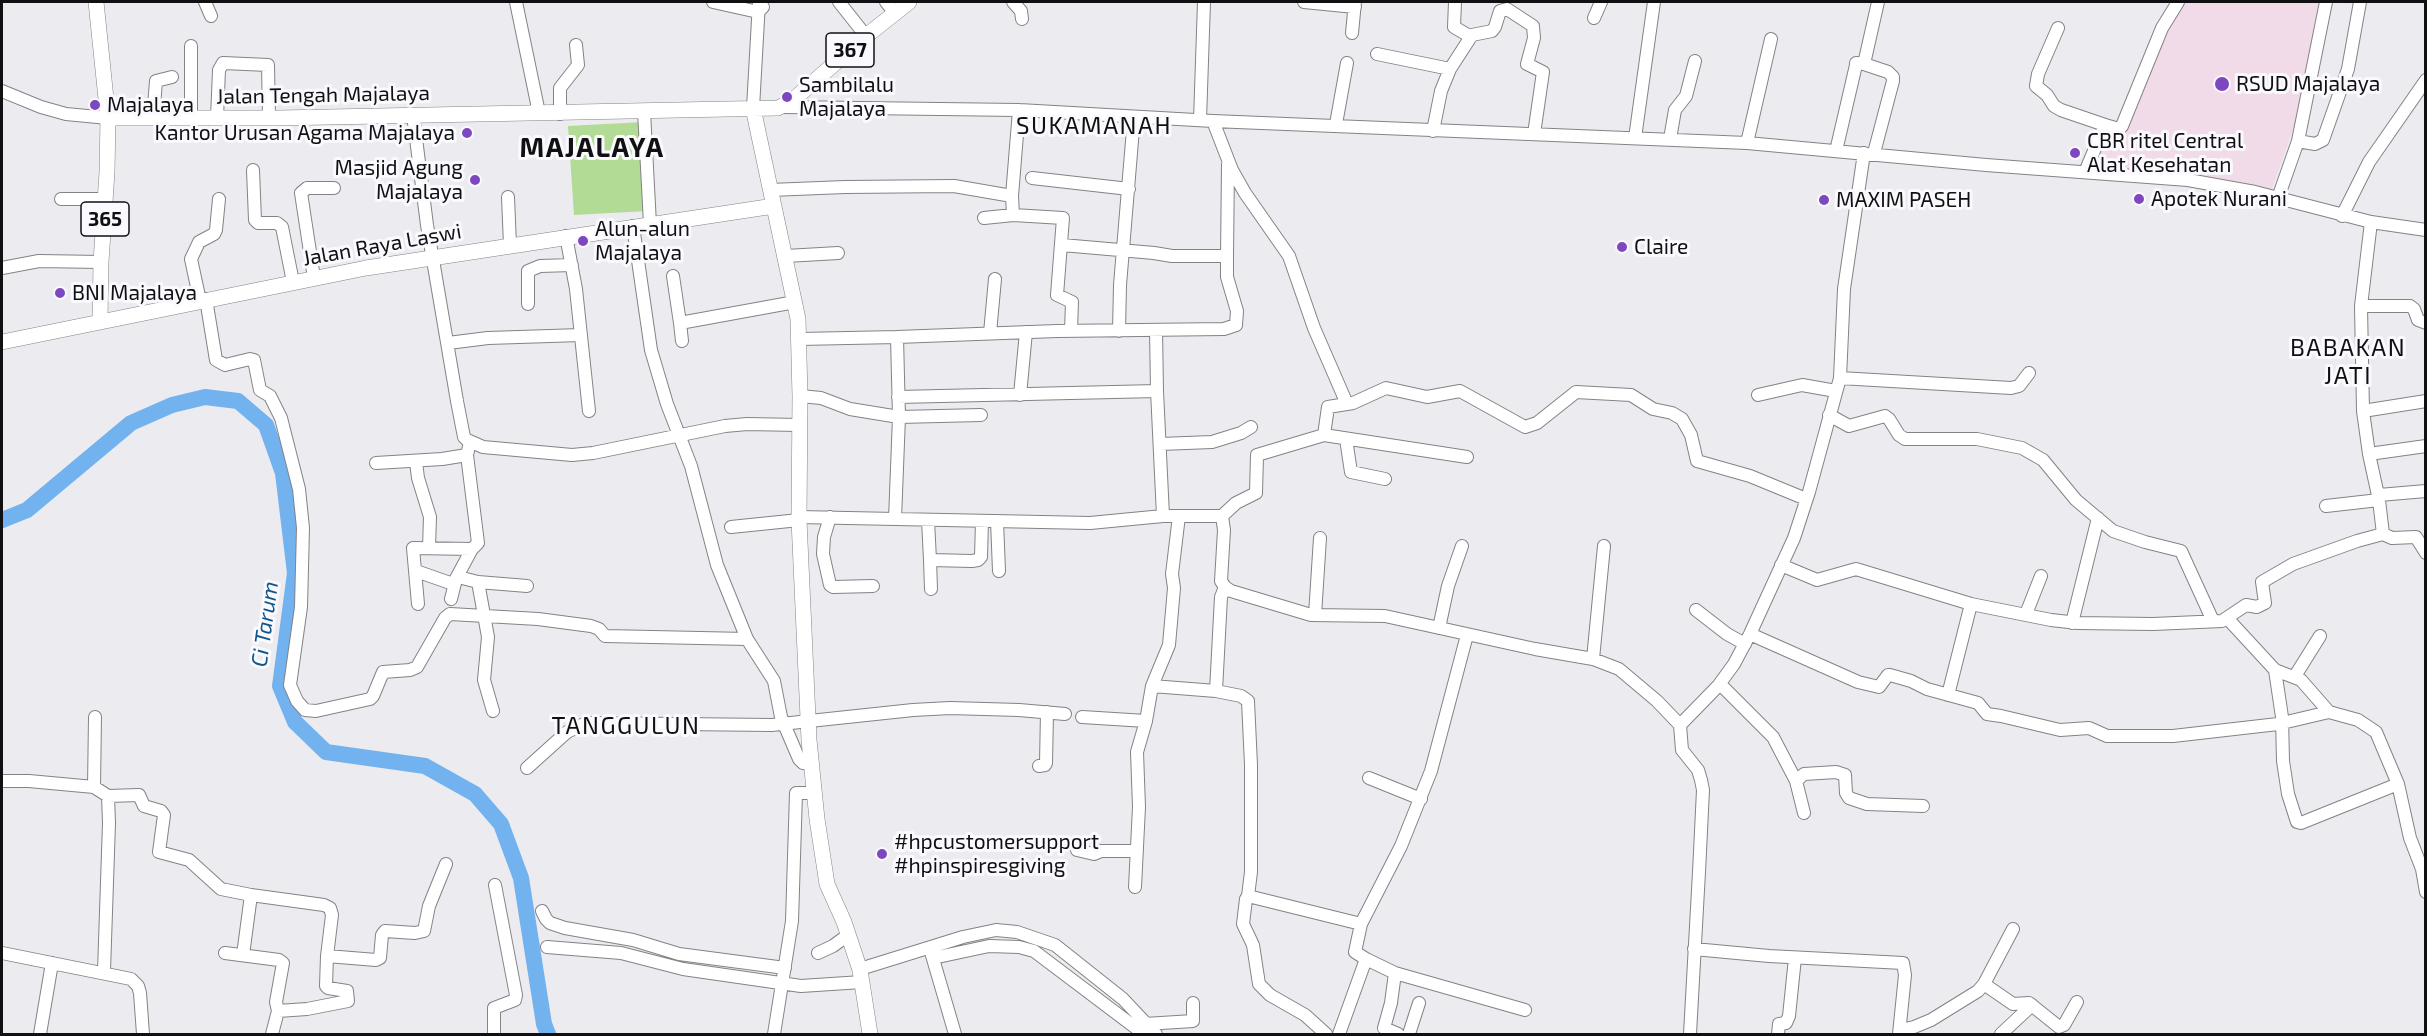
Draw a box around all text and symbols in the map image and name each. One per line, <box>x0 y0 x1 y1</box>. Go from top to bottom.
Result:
road number: 367 <box>826 33 874 67</box>
place label: RSUD Majalaya <box>2236 71 2380 97</box>
place label: Sambilalu Majalaya <box>799 72 894 122</box>
marker: RSUD Majalaya <box>2213 75 2231 93</box>
street label: Jalan Tengah Majalaya <box>216 81 430 109</box>
marker: Sambilalu Majalaya <box>780 90 794 104</box>
place label: Majalaya <box>107 92 194 118</box>
marker: Majalaya <box>88 98 102 112</box>
district label: SUKAMANAH <box>1016 112 1172 140</box>
place label: Kantor Urusan Agama Majalaya <box>155 120 455 146</box>
marker: Kantor Urusan Agama Majalaya <box>460 126 474 140</box>
place label: CBR ritel Central Alat Kesehatan <box>2087 128 2243 178</box>
district label: MAJALAYA <box>519 132 665 164</box>
marker: CBR ritel Central Alat Kesehatan <box>2068 146 2082 160</box>
place label: Masjid Agung Majalaya <box>335 155 463 205</box>
marker: Masjid Agung Majalaya <box>468 173 482 187</box>
place label: Apotek Nurani <box>2151 186 2287 212</box>
place label: MAXIM PASEH <box>1836 187 1971 213</box>
marker: Apotek Nurani <box>2132 192 2146 206</box>
marker: MAXIM PASEH <box>1817 193 1831 207</box>
road number: 365 <box>81 202 129 236</box>
place label: Alun-alun Majalaya <box>595 216 690 266</box>
street label: Jalan Raya Laswi <box>301 219 463 271</box>
marker: Alun-alun Majalaya <box>576 234 590 248</box>
place label: Claire <box>1634 234 1688 260</box>
marker: Claire <box>1615 240 1629 254</box>
place label: BNI Majalaya <box>72 280 197 306</box>
marker: BNI Majalaya <box>53 286 67 300</box>
district label: BABAKAN JATI <box>2290 334 2406 390</box>
water label: Ci Tarum <box>246 580 284 668</box>
district label: TANGGULUN <box>552 712 700 740</box>
place label: #hpcustomersupport #hpinspiresgiving <box>894 829 1099 879</box>
marker: #hpcustomersupport #hpinspiresgiving <box>875 847 889 861</box>

